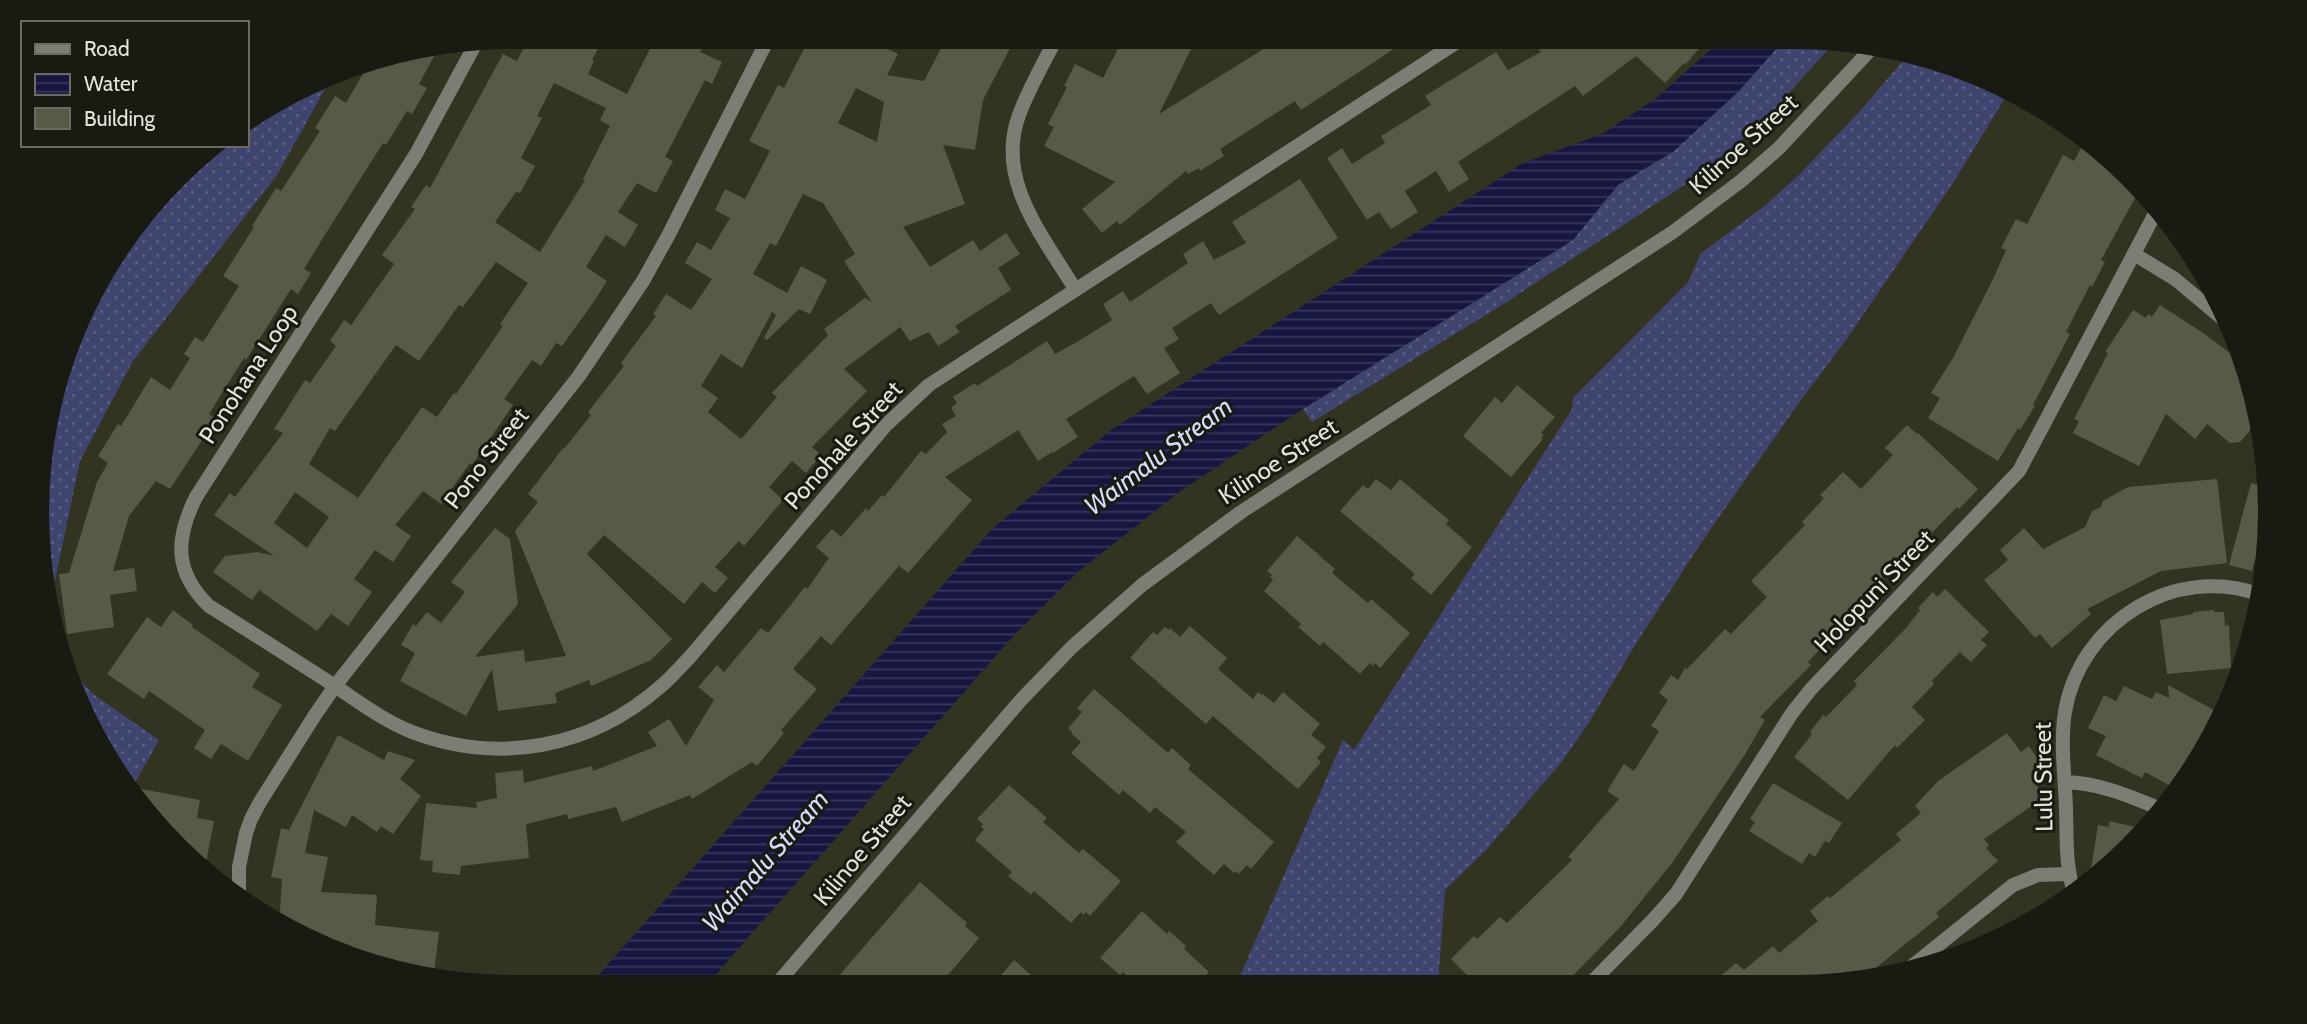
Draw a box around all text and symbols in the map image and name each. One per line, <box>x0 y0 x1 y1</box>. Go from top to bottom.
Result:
legend <box>21 21 248 147</box>
text: Road <box>84 36 130 61</box>
text: Water <box>84 71 138 96</box>
street label: Kilinoe Street <box>1683 88 1803 200</box>
text: Building <box>84 106 156 131</box>
street label: Ponohana Loop <box>192 299 304 449</box>
street label: Ponohale Street <box>778 375 908 515</box>
water label: Waimalu Stream <box>1078 390 1238 522</box>
street label: Pono Street <box>438 402 534 514</box>
street label: Kilinoe Street <box>1213 412 1343 510</box>
street label: Holopuni Street <box>1808 523 1940 659</box>
street label: Lulu Street <box>2028 722 2058 832</box>
water label: Waimalu Stream <box>695 784 835 938</box>
street label: Kilinoe Street <box>807 789 917 911</box>

